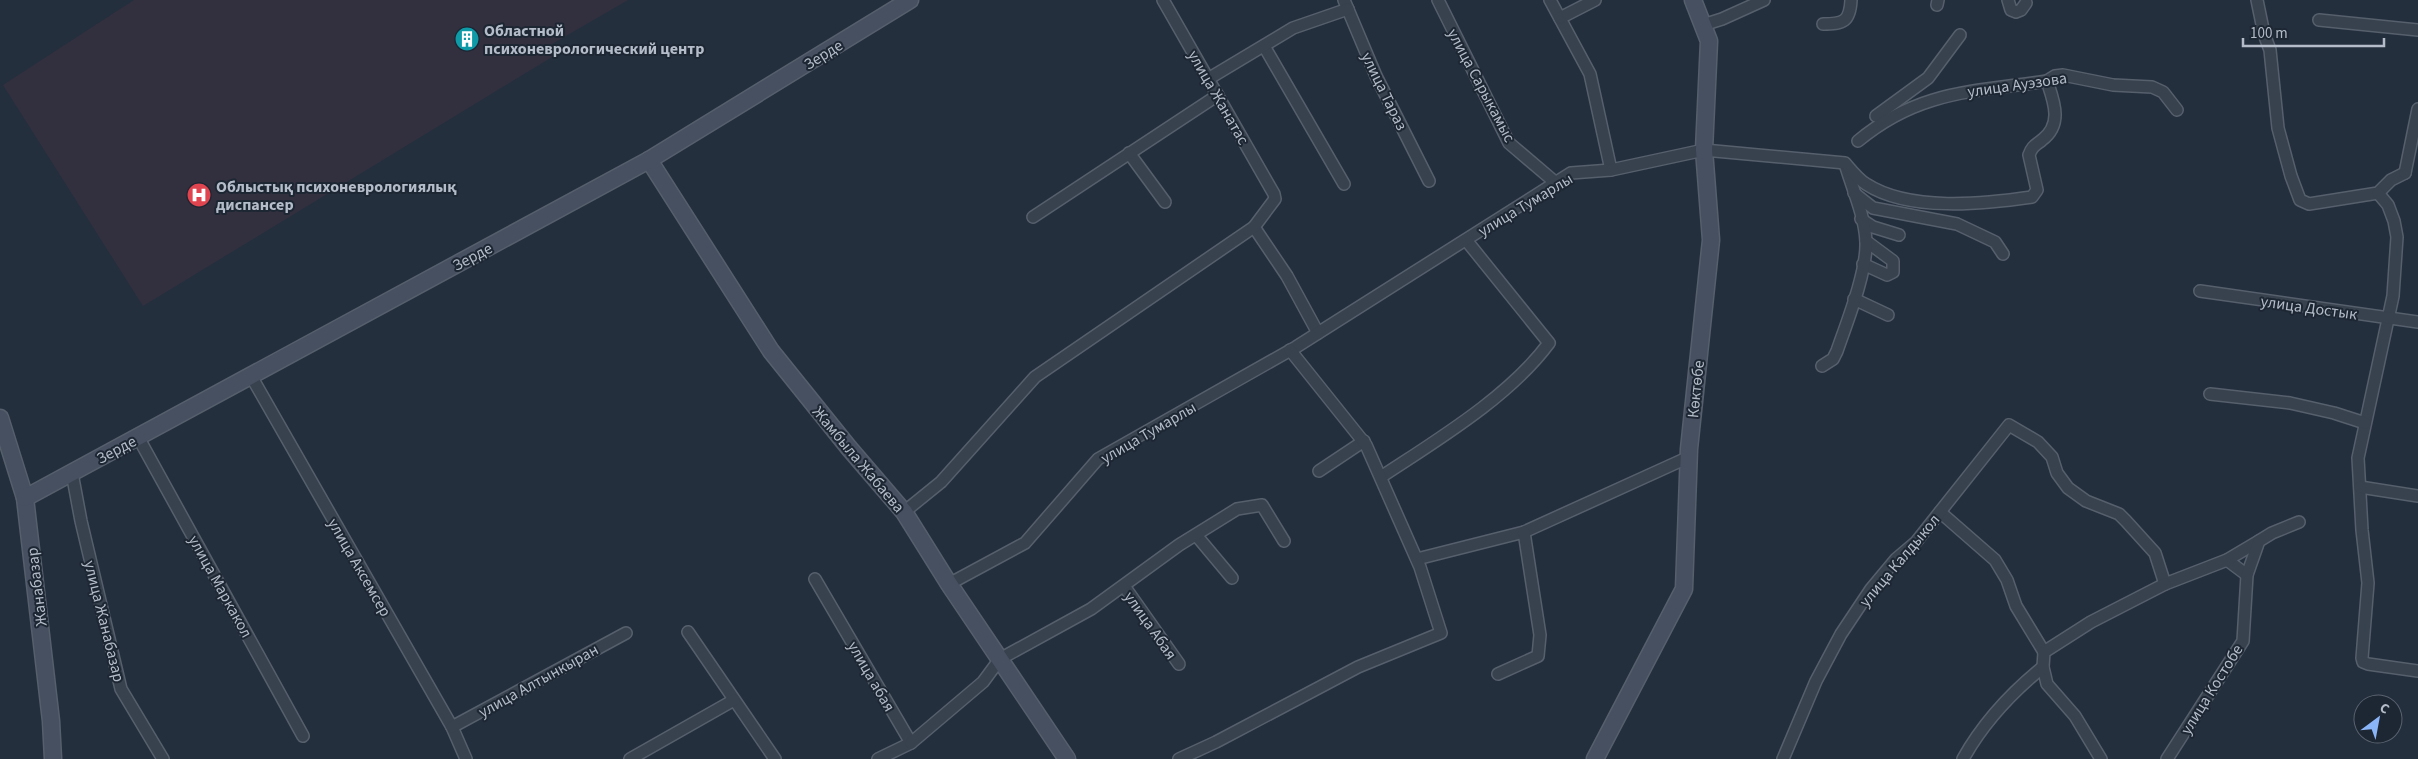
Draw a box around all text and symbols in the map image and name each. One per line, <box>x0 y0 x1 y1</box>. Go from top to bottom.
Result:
scale bar <box>2243 15 2384 47</box>
place label: Областной психоневрологический центр <box>484 20 704 60</box>
text: 100 m <box>2250 23 2288 44</box>
street label: улица Сарыкамыс <box>1442 25 1520 146</box>
building icon: Областной психоневрологический центр <box>454 26 480 52</box>
street label: Зерде <box>800 34 847 75</box>
street label: улица Жанатас <box>1182 46 1254 149</box>
street label: улица Тараз <box>1356 49 1413 134</box>
street label: улица Ауэзова <box>1966 67 2068 103</box>
street label: улица Тумарлы <box>1474 168 1577 242</box>
place label: Облыстық психоневрологиялық диспансер <box>216 176 457 216</box>
hospital icon: Облыстық психоневрологиялық диспансер <box>186 182 212 208</box>
street label: Зерде <box>449 237 496 276</box>
street label: улица Достык <box>2259 290 2359 326</box>
street label: Көктөбе <box>1682 359 1710 419</box>
street label: улица Тумарлы <box>1097 397 1200 469</box>
street label: Жамбыла Жабаева <box>807 402 909 518</box>
street label: Зерде <box>93 430 140 469</box>
street label: улица Калдыкол <box>1854 509 1945 612</box>
street label: улица Аксемсер <box>322 514 396 621</box>
street label: улица Маркакол <box>183 531 257 642</box>
street label: Жанабазар <box>21 546 53 628</box>
street label: улица Жанабазар <box>78 558 130 684</box>
street label: улица Абая <box>1119 587 1182 664</box>
street label: улица абая <box>842 637 900 716</box>
street label: улица Алтынкыран <box>474 639 603 723</box>
street label: улица Костобе <box>2175 640 2248 739</box>
north arrow <box>2353 694 2403 744</box>
text: С <box>2376 698 2393 719</box>

